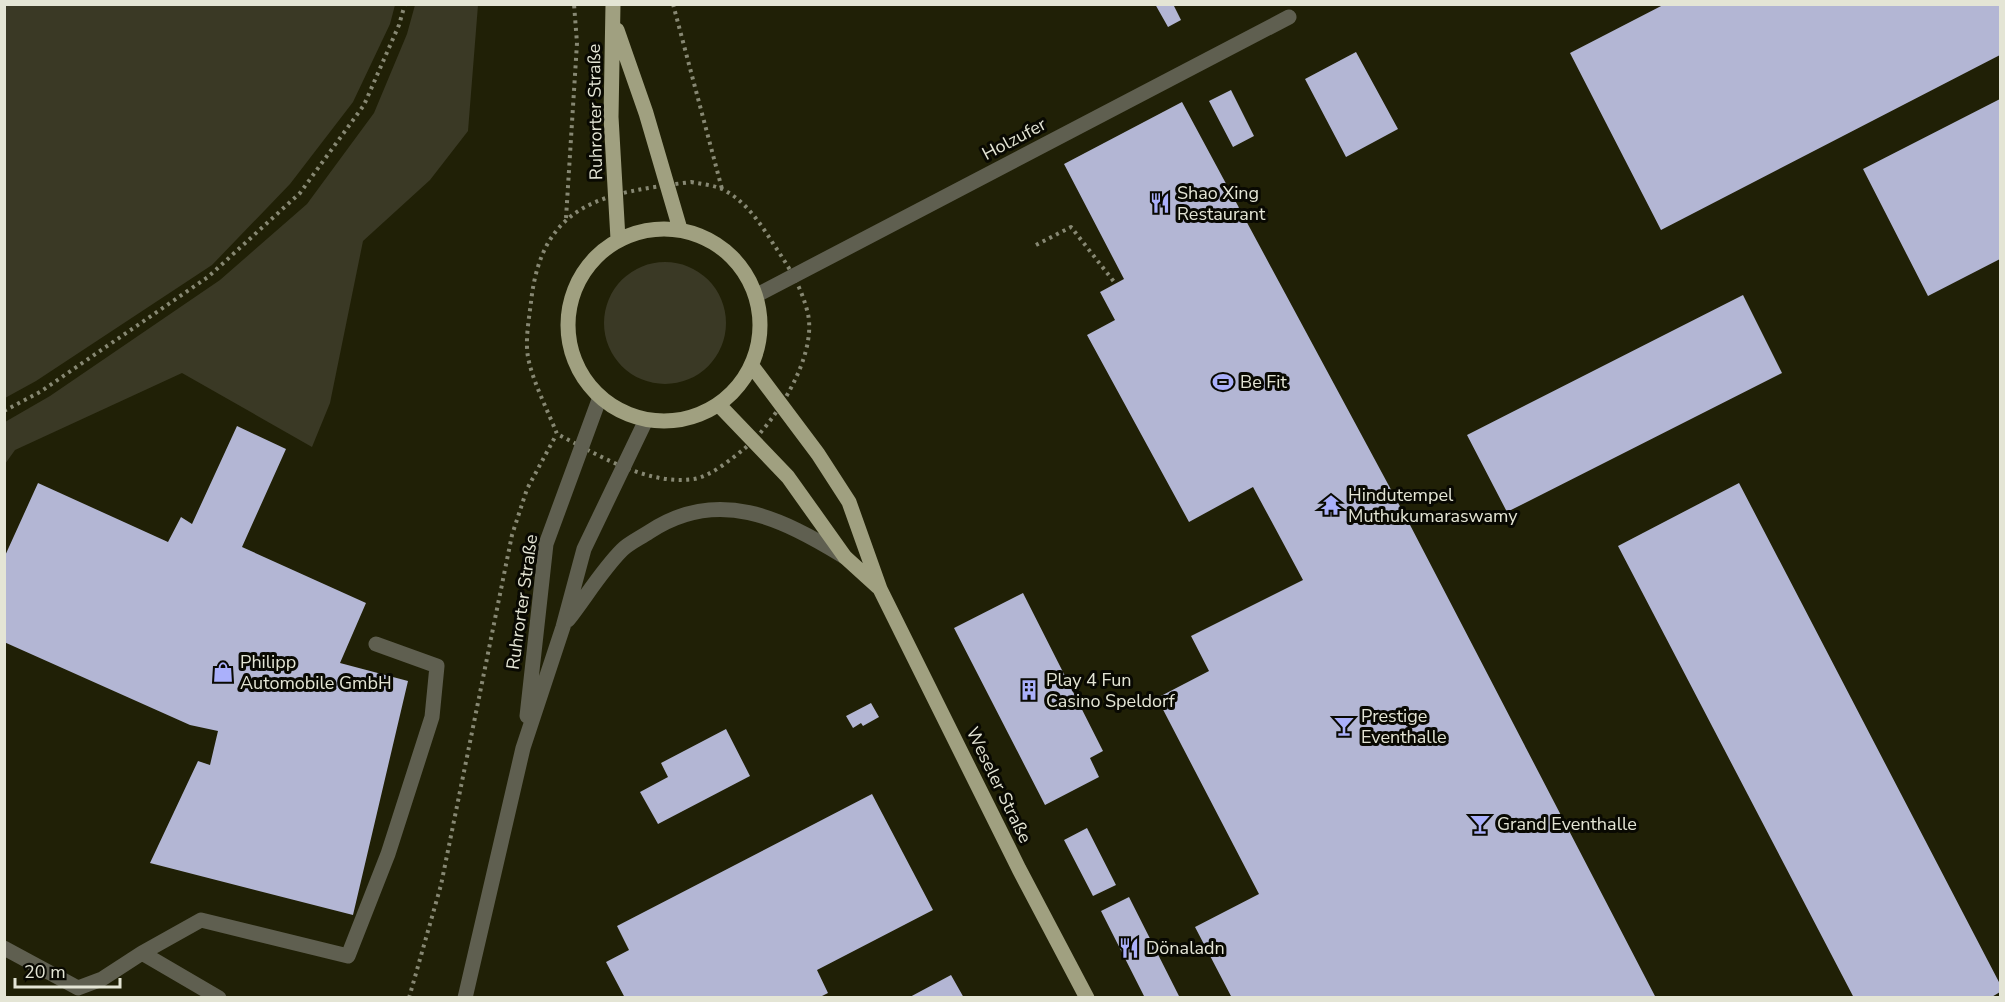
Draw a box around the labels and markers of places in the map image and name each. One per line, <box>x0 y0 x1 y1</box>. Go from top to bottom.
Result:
place label: Shao Xing Restaurant <box>1177 181 1266 226</box>
restaurant icon: Shao Xing Restaurant <box>1148 191 1172 215</box>
sports icon: Be Fit <box>1211 370 1235 394</box>
place label: Be Fit <box>1240 370 1287 394</box>
place label: Hindutempel Muthukumaraswamy <box>1348 483 1518 528</box>
temple icon: Hindutempel Muthukumaraswamy <box>1319 493 1343 517</box>
place label: Philipp Automobile GmbH <box>240 650 392 695</box>
shop icon: Philipp Automobile GmbH <box>211 660 235 684</box>
place label: Play 4 Fun Casino Speldorf <box>1046 668 1176 713</box>
building icon: Play 4 Fun Casino Speldorf <box>1017 678 1041 702</box>
place label: Prestige Eventhalle <box>1361 704 1446 749</box>
bar icon: Prestige Eventhalle <box>1332 714 1356 738</box>
bar icon: Grand Eventhalle <box>1468 812 1492 836</box>
place label: Grand Eventhalle <box>1497 812 1637 836</box>
restaurant icon: Dönaladn <box>1117 936 1141 960</box>
place label: Dönaladn <box>1146 936 1225 960</box>

